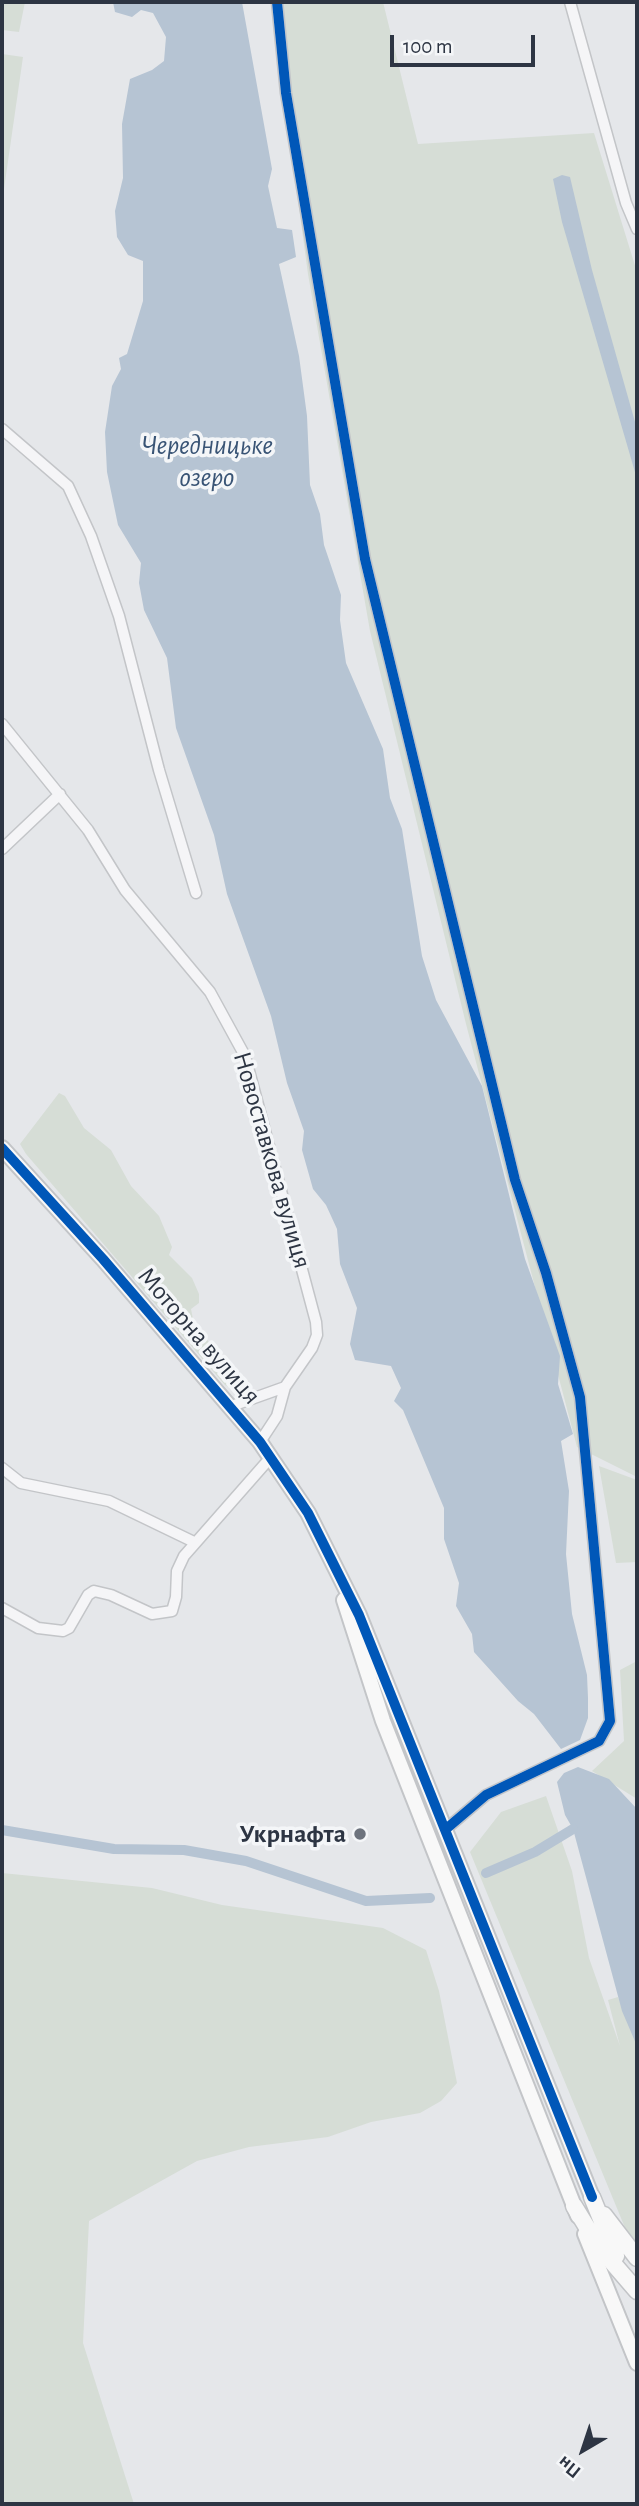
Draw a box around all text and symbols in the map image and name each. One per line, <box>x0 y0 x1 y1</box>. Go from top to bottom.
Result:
scale bar <box>394 21 539 65</box>
text: 100 m <box>403 36 453 57</box>
water label: Чередницьке озеро <box>141 429 273 495</box>
street label: Новоставкова вулиця <box>226 1048 318 1272</box>
street label: Моторна вулиця <box>131 1261 267 1411</box>
place label: Укрнафта <box>239 1818 346 1850</box>
marker: Укрнафта <box>352 1826 368 1842</box>
north arrow <box>548 2415 618 2485</box>
text: Пн <box>554 2452 584 2481</box>

